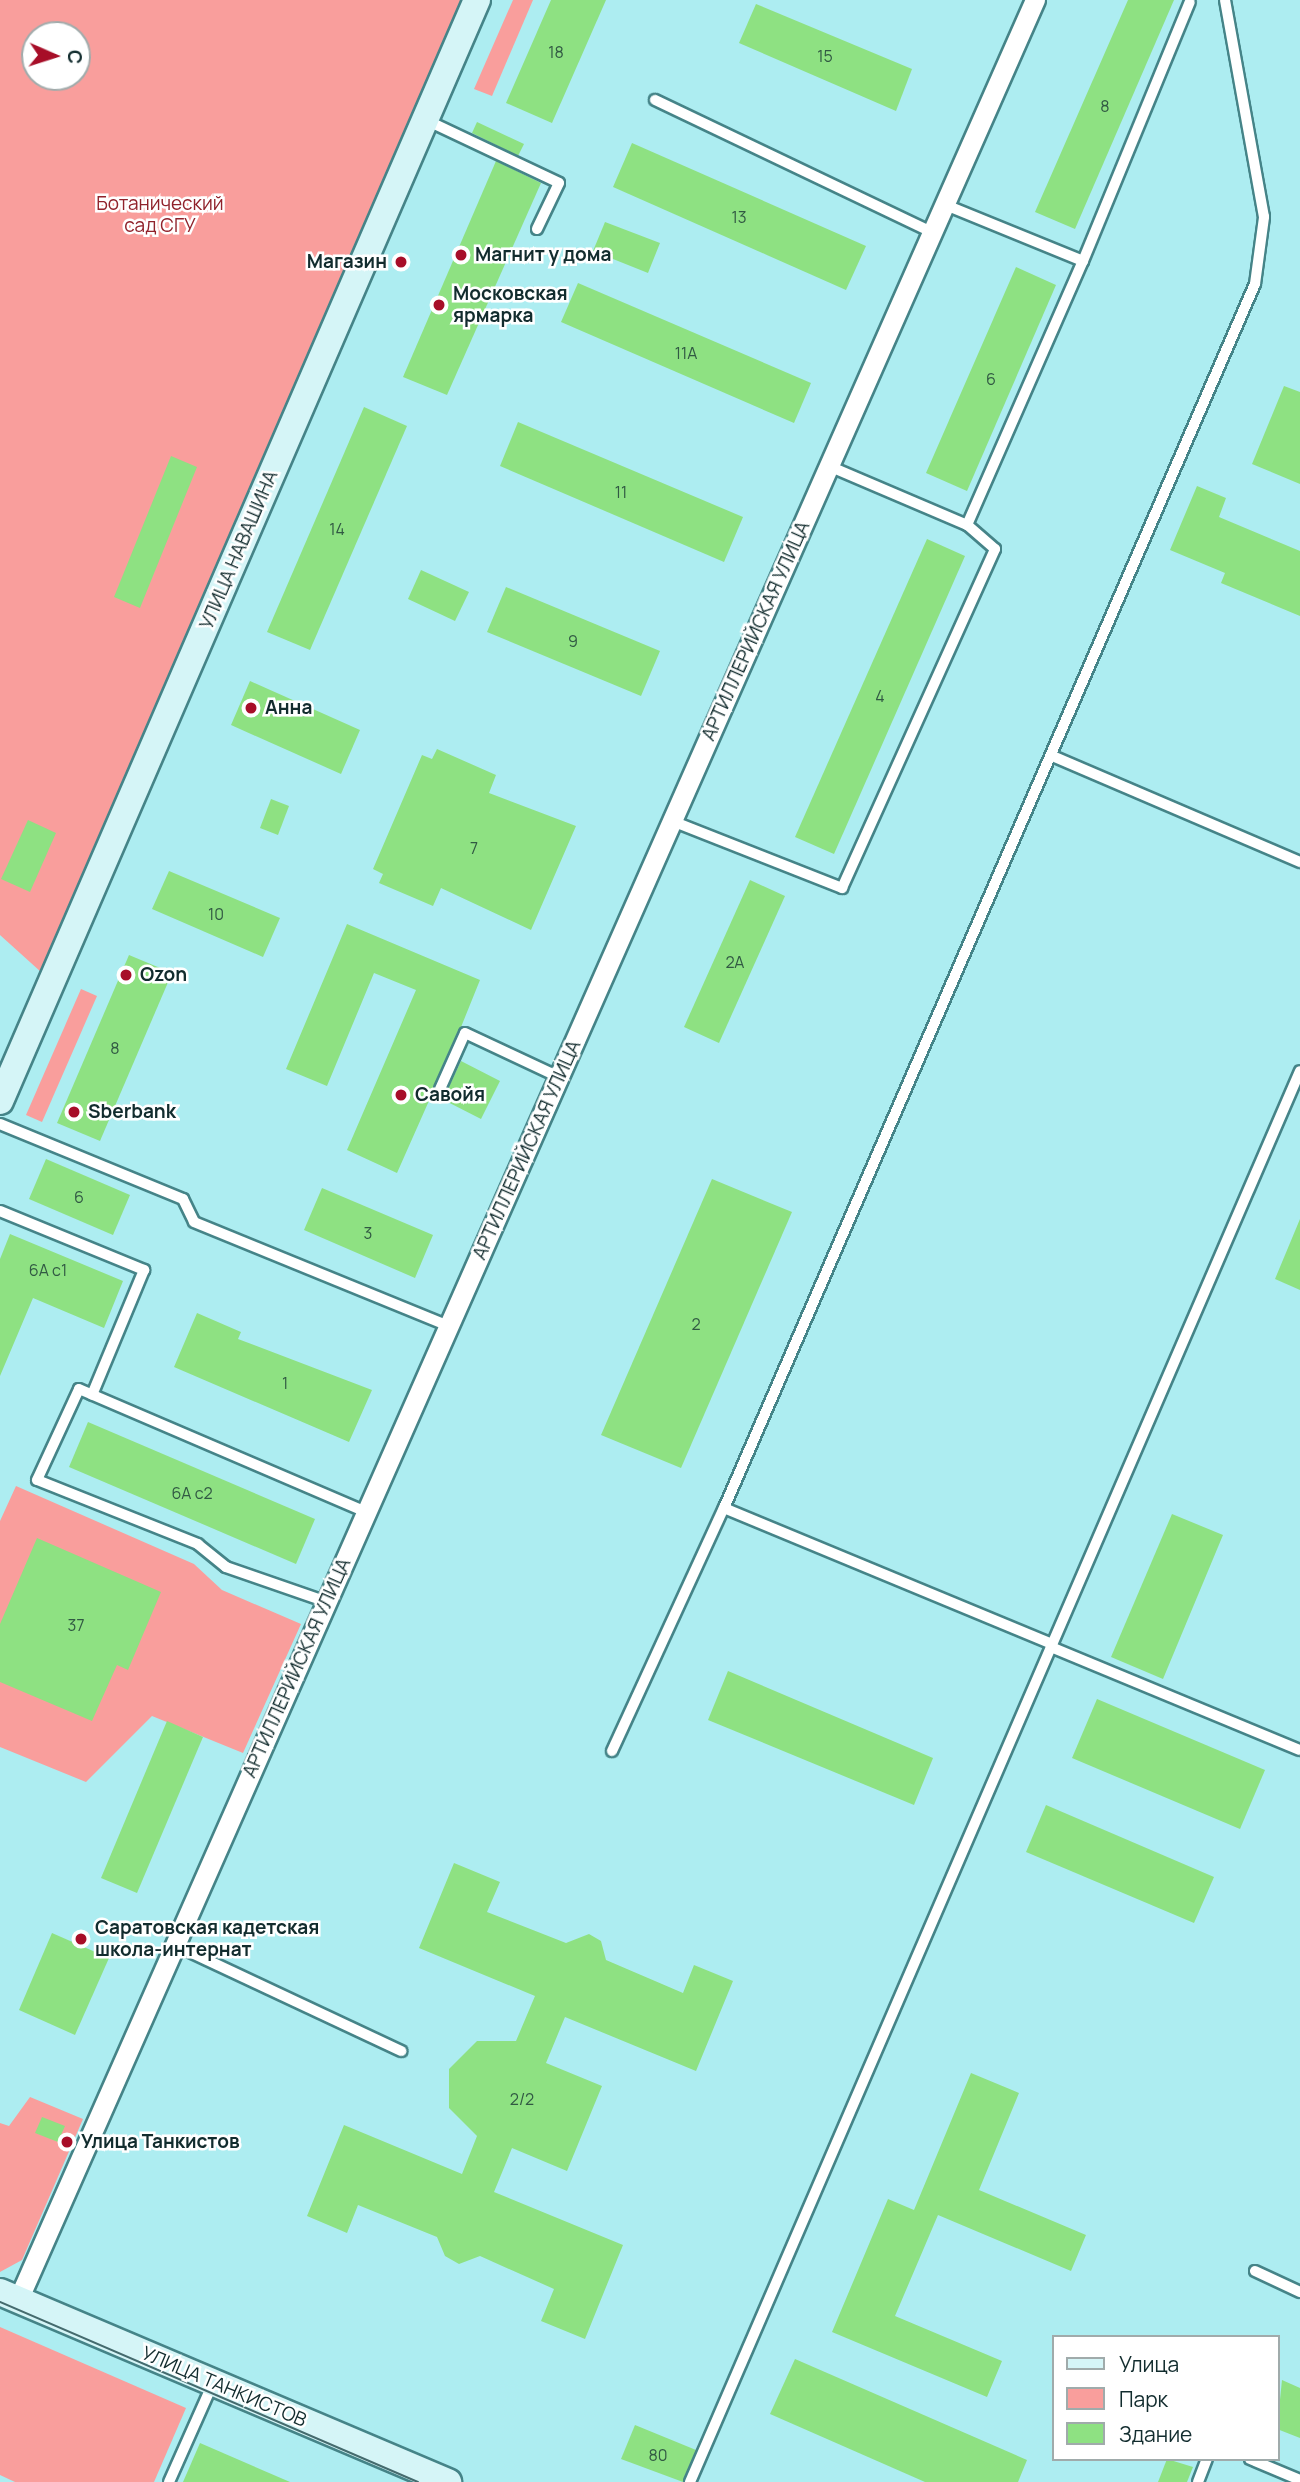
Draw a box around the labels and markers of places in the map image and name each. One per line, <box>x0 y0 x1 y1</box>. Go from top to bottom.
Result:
place label: Магнит у дома <box>475 244 611 266</box>
marker: Магнит у дома <box>453 247 469 263</box>
place label: Магазин <box>307 251 387 273</box>
marker: Магазин <box>393 254 409 270</box>
place label: Московская ярмарка <box>453 283 568 327</box>
marker: Московская ярмарка <box>431 297 447 313</box>
place label: Анна <box>265 697 312 719</box>
marker: Анна <box>243 700 259 716</box>
place label: Ozon <box>140 964 187 986</box>
marker: Ozon <box>118 967 134 983</box>
place label: Савойя <box>415 1084 485 1106</box>
marker: Савойя <box>393 1087 409 1103</box>
place label: Sberbank <box>88 1101 176 1123</box>
marker: Sberbank <box>66 1104 82 1120</box>
place label: Саратовская кадетская школа-интернат <box>95 1917 319 1961</box>
marker: Саратовская кадетская школа-интернат <box>73 1931 89 1947</box>
place label: Улица Танкистов <box>81 2131 240 2153</box>
marker: Улица Танкистов <box>59 2134 75 2150</box>

